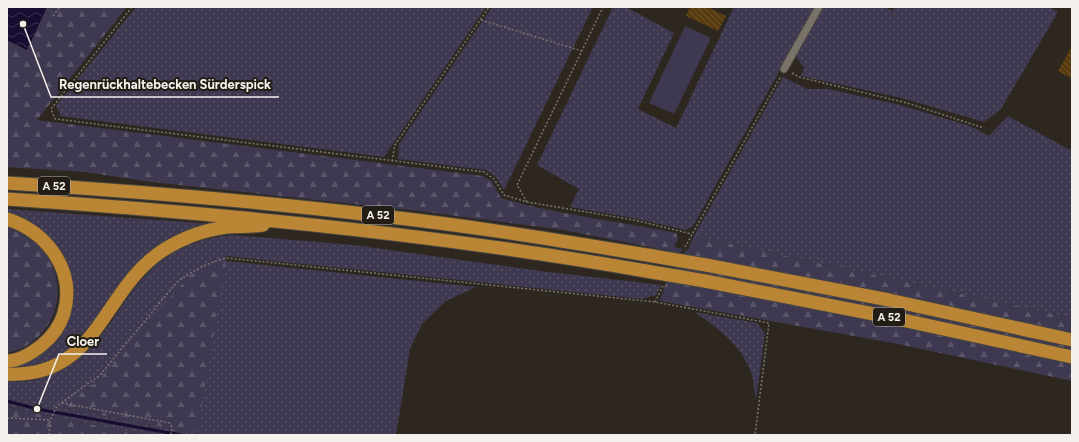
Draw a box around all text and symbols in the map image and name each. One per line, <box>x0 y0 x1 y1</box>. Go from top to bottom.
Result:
callout: Regenrückhaltebecken Sürderspick <box>51 72 279 97</box>
text: Regenrückhaltebecken Sürderspick <box>59 77 271 92</box>
road number: A 52 <box>38 177 70 195</box>
road number: A 52 <box>362 206 394 224</box>
road number: A 52 <box>873 308 905 326</box>
callout: Cloer <box>59 329 107 354</box>
text: Cloer <box>67 334 99 349</box>

